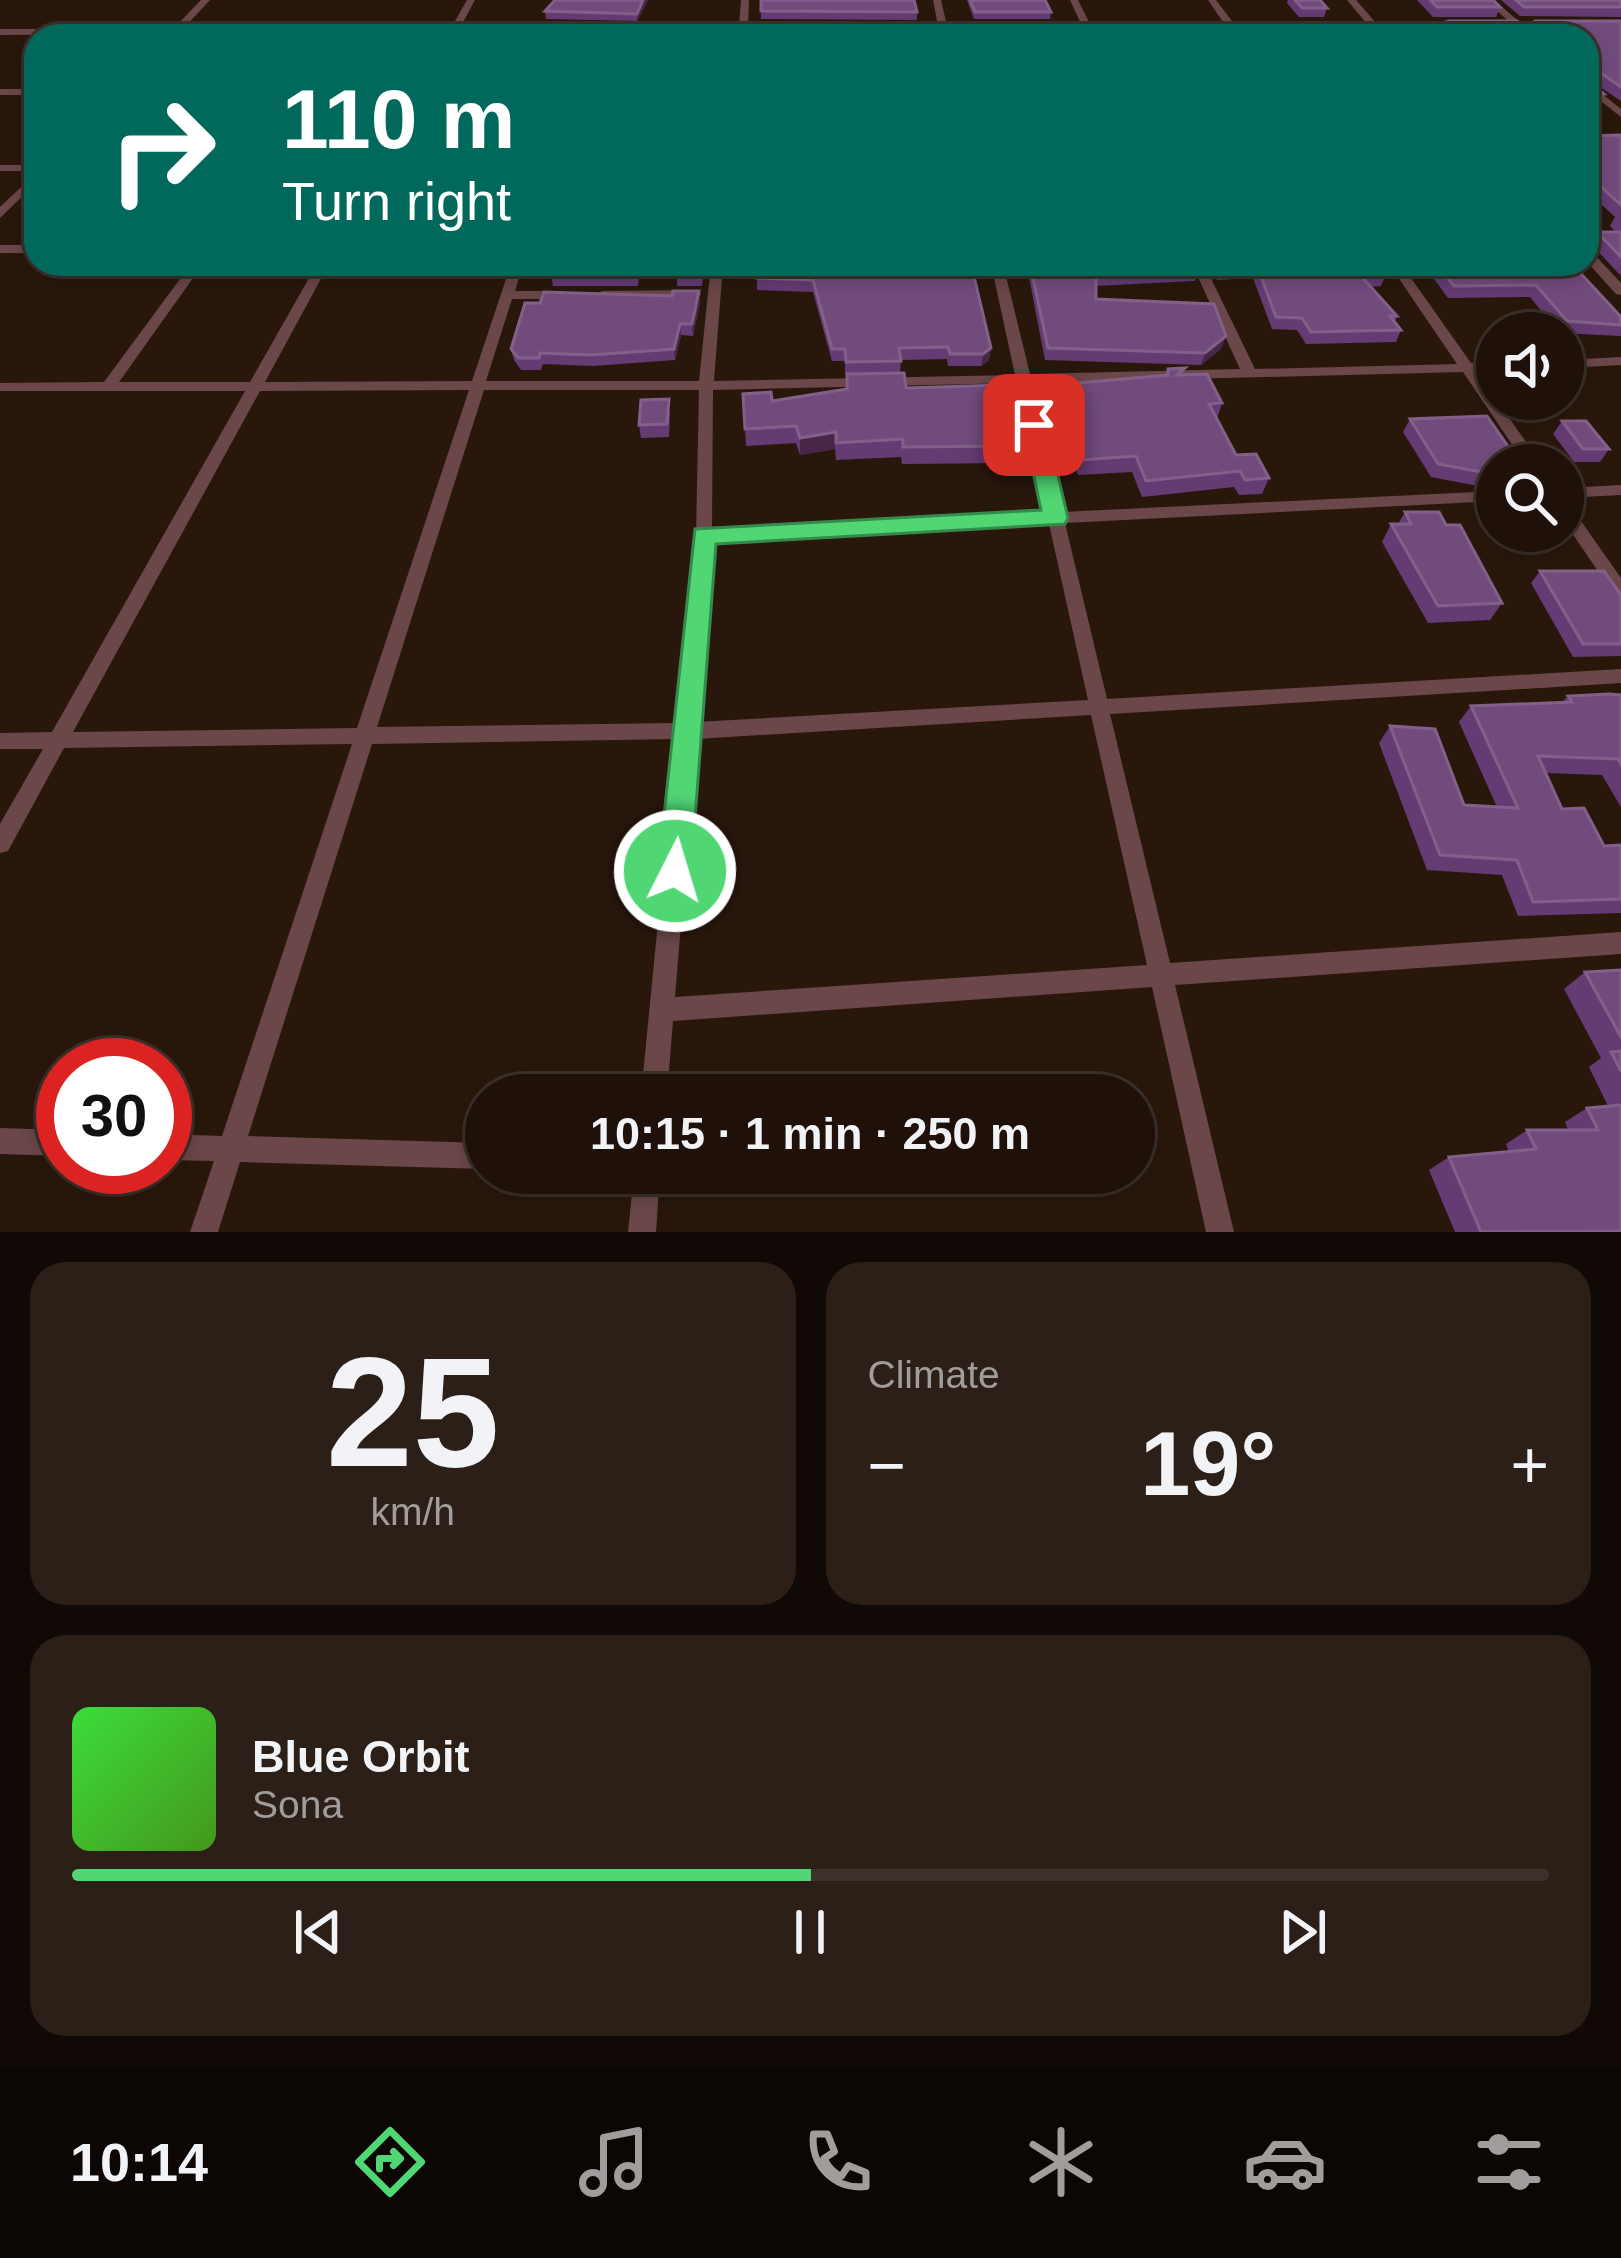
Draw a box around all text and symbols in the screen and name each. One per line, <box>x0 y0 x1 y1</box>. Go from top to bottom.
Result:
icon: right <box>84 72 240 228</box>
text: 110 m <box>282 72 516 166</box>
text: Turn right <box>282 171 511 231</box>
map controls <box>1476 312 1584 552</box>
button: sound <box>1476 312 1584 420</box>
pin <box>983 374 1085 476</box>
icon: arrive <box>1001 392 1067 458</box>
button: search <box>1476 444 1584 552</box>
position arrow <box>612 808 738 934</box>
speed limit sign: 30 <box>36 1038 192 1194</box>
text: 10:15 · 1 min · 250 m <box>590 1108 1030 1159</box>
text: 25 <box>326 1325 500 1499</box>
text: Climate <box>868 1353 1000 1396</box>
text: 19° <box>1140 1414 1276 1514</box>
text: − <box>868 1428 906 1502</box>
text: + <box>1510 1428 1549 1502</box>
text: km/h <box>370 1490 455 1533</box>
text: Blue Orbit <box>252 1731 470 1782</box>
text: Sona <box>252 1783 343 1826</box>
icon: previous <box>285 1899 351 1965</box>
icon: pause <box>777 1899 843 1965</box>
icon: next <box>1270 1899 1336 1965</box>
icon: directions <box>348 2120 432 2204</box>
icon: music <box>572 2120 656 2204</box>
icon: phone <box>796 2120 880 2204</box>
icon: climate <box>1019 2120 1103 2204</box>
icon: car <box>1243 2120 1327 2204</box>
icon: filters <box>1467 2120 1551 2204</box>
text: 10:14 <box>70 2132 208 2192</box>

